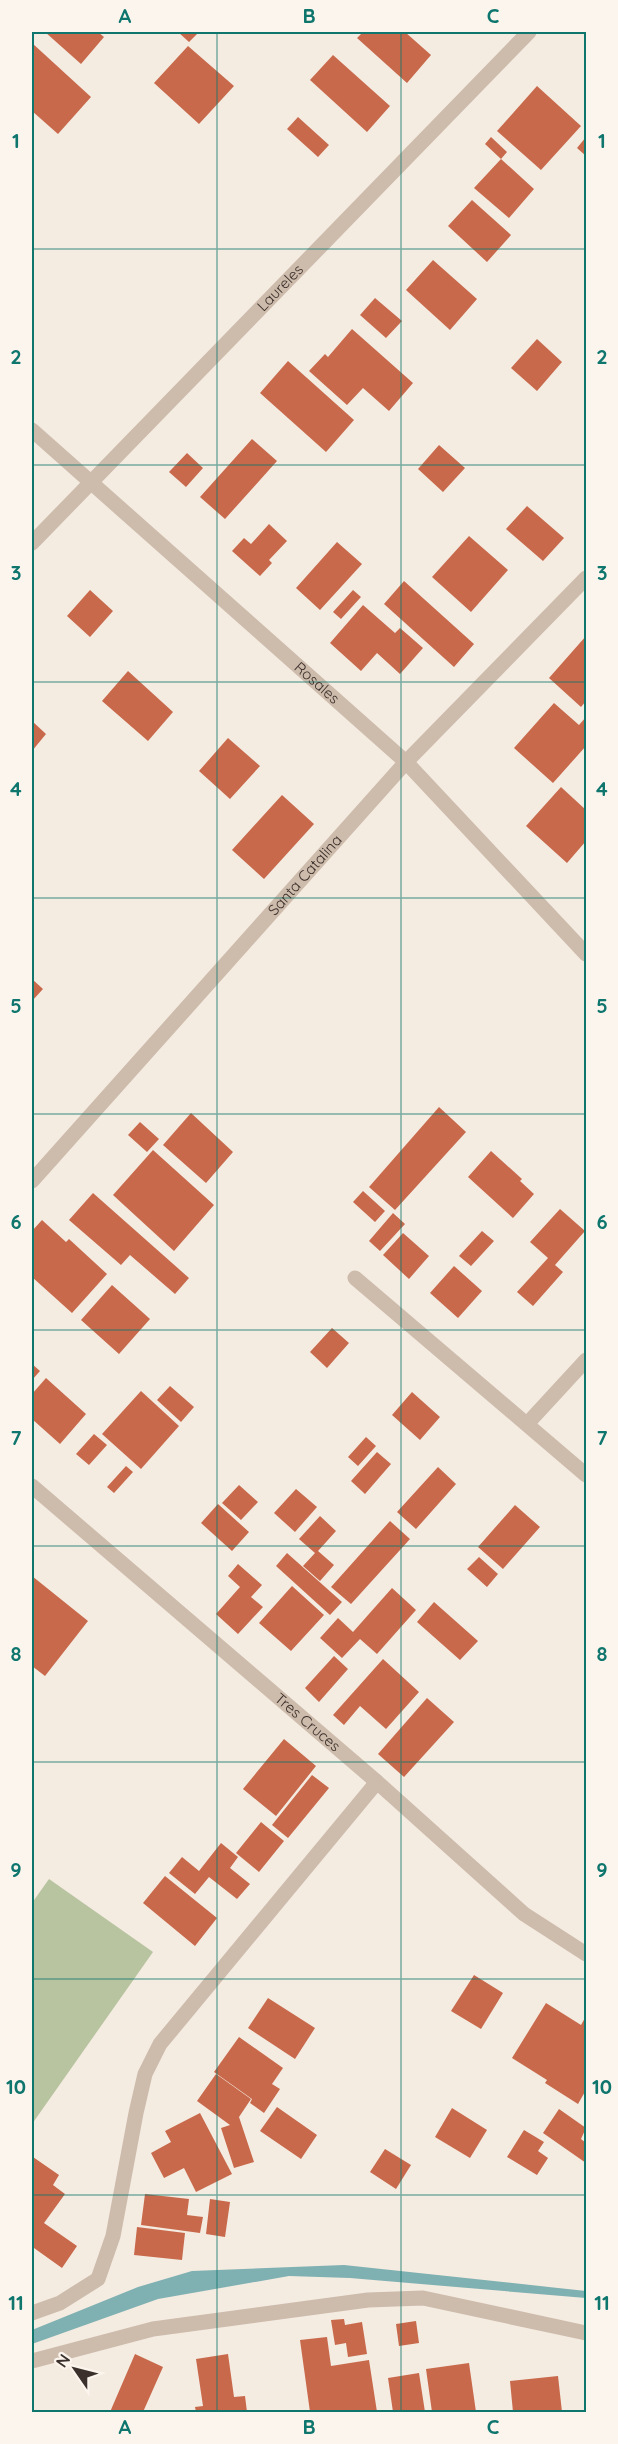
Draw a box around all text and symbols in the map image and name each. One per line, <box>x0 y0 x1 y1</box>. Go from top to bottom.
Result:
text: A <box>119 3 132 28</box>
text: B <box>302 3 316 28</box>
text: C <box>487 3 500 28</box>
text: 1 <box>12 128 20 153</box>
text: 1 <box>598 128 606 153</box>
street label: Laureles <box>253 260 307 315</box>
text: 2 <box>10 344 22 369</box>
text: 2 <box>596 344 608 369</box>
text: 3 <box>11 560 21 585</box>
text: 3 <box>597 560 607 585</box>
street label: Rosales <box>291 657 344 708</box>
text: 4 <box>10 776 22 801</box>
text: 4 <box>596 776 608 801</box>
street label: Santa Catalina <box>264 830 346 919</box>
text: 5 <box>10 993 22 1018</box>
text: 5 <box>596 993 608 1018</box>
text: 6 <box>10 1209 22 1234</box>
text: 6 <box>596 1209 608 1234</box>
text: 7 <box>11 1425 22 1450</box>
text: 7 <box>597 1425 608 1450</box>
text: 8 <box>11 1641 22 1666</box>
text: 8 <box>597 1641 608 1666</box>
street label: Tres Cruces <box>271 1689 345 1755</box>
text: 9 <box>10 1857 22 1882</box>
text: 9 <box>596 1857 608 1882</box>
text: 10 <box>6 2074 26 2099</box>
text: 10 <box>592 2074 612 2099</box>
text: 11 <box>8 2290 24 2315</box>
text: 11 <box>594 2290 610 2315</box>
north arrow <box>45 2339 105 2399</box>
text: N <box>51 2350 74 2371</box>
text: A <box>119 2414 132 2439</box>
text: B <box>302 2414 316 2439</box>
text: C <box>487 2414 500 2439</box>

